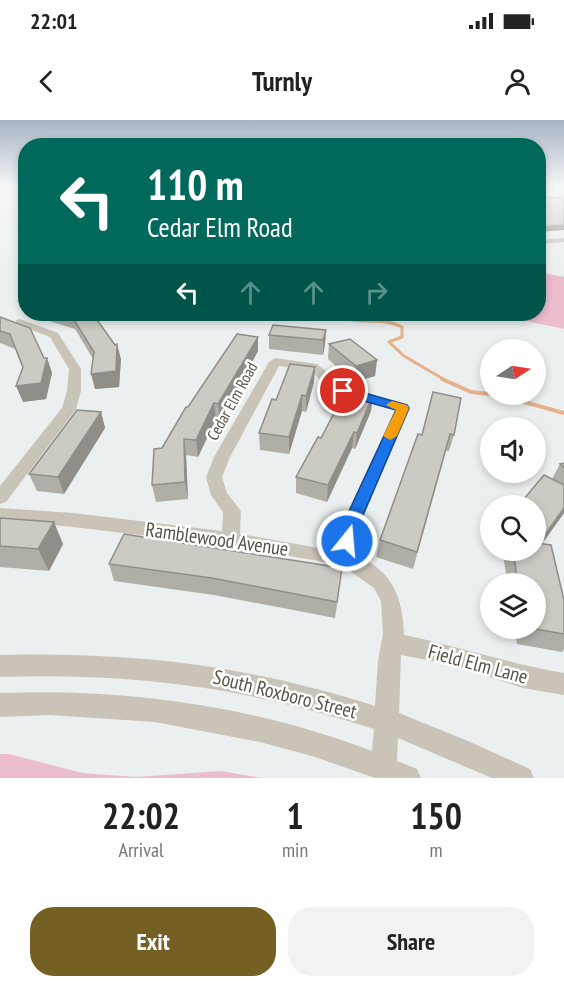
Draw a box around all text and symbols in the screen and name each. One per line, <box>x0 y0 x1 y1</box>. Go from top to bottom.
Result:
text: 22:01 <box>30 7 78 35</box>
text: Turnly <box>252 64 312 98</box>
icon: back <box>30 65 63 98</box>
icon: person <box>501 65 534 98</box>
text: 110 m <box>147 157 244 212</box>
icon: left <box>48 162 126 240</box>
text: Cedar Elm Road <box>147 210 293 244</box>
icon: left <box>171 276 204 309</box>
icon: ahead <box>234 276 267 309</box>
icon: ahead <box>297 276 330 309</box>
icon: right <box>360 276 393 309</box>
north arrow <box>480 339 546 405</box>
map controls <box>480 339 546 639</box>
street label: Cedar Elm Road <box>202 358 262 444</box>
pin <box>317 365 368 416</box>
icon: arrive <box>326 374 359 407</box>
button: sound <box>480 417 546 483</box>
button: search <box>480 495 546 561</box>
position arrow <box>315 509 379 573</box>
street label: Ramblewood Avenue <box>144 516 290 562</box>
button: layers <box>480 573 546 639</box>
street label: Field Elm Lane <box>425 638 531 690</box>
street label: South Roxboro Street <box>211 664 360 724</box>
text: 22:02 <box>102 792 180 839</box>
text: 1 <box>286 792 304 839</box>
text: 150 <box>410 792 462 839</box>
text: Arrival <box>118 837 164 863</box>
text: min <box>282 837 308 863</box>
text: m <box>430 837 443 863</box>
button: Exit <box>30 907 276 976</box>
button: Share <box>288 907 534 976</box>

